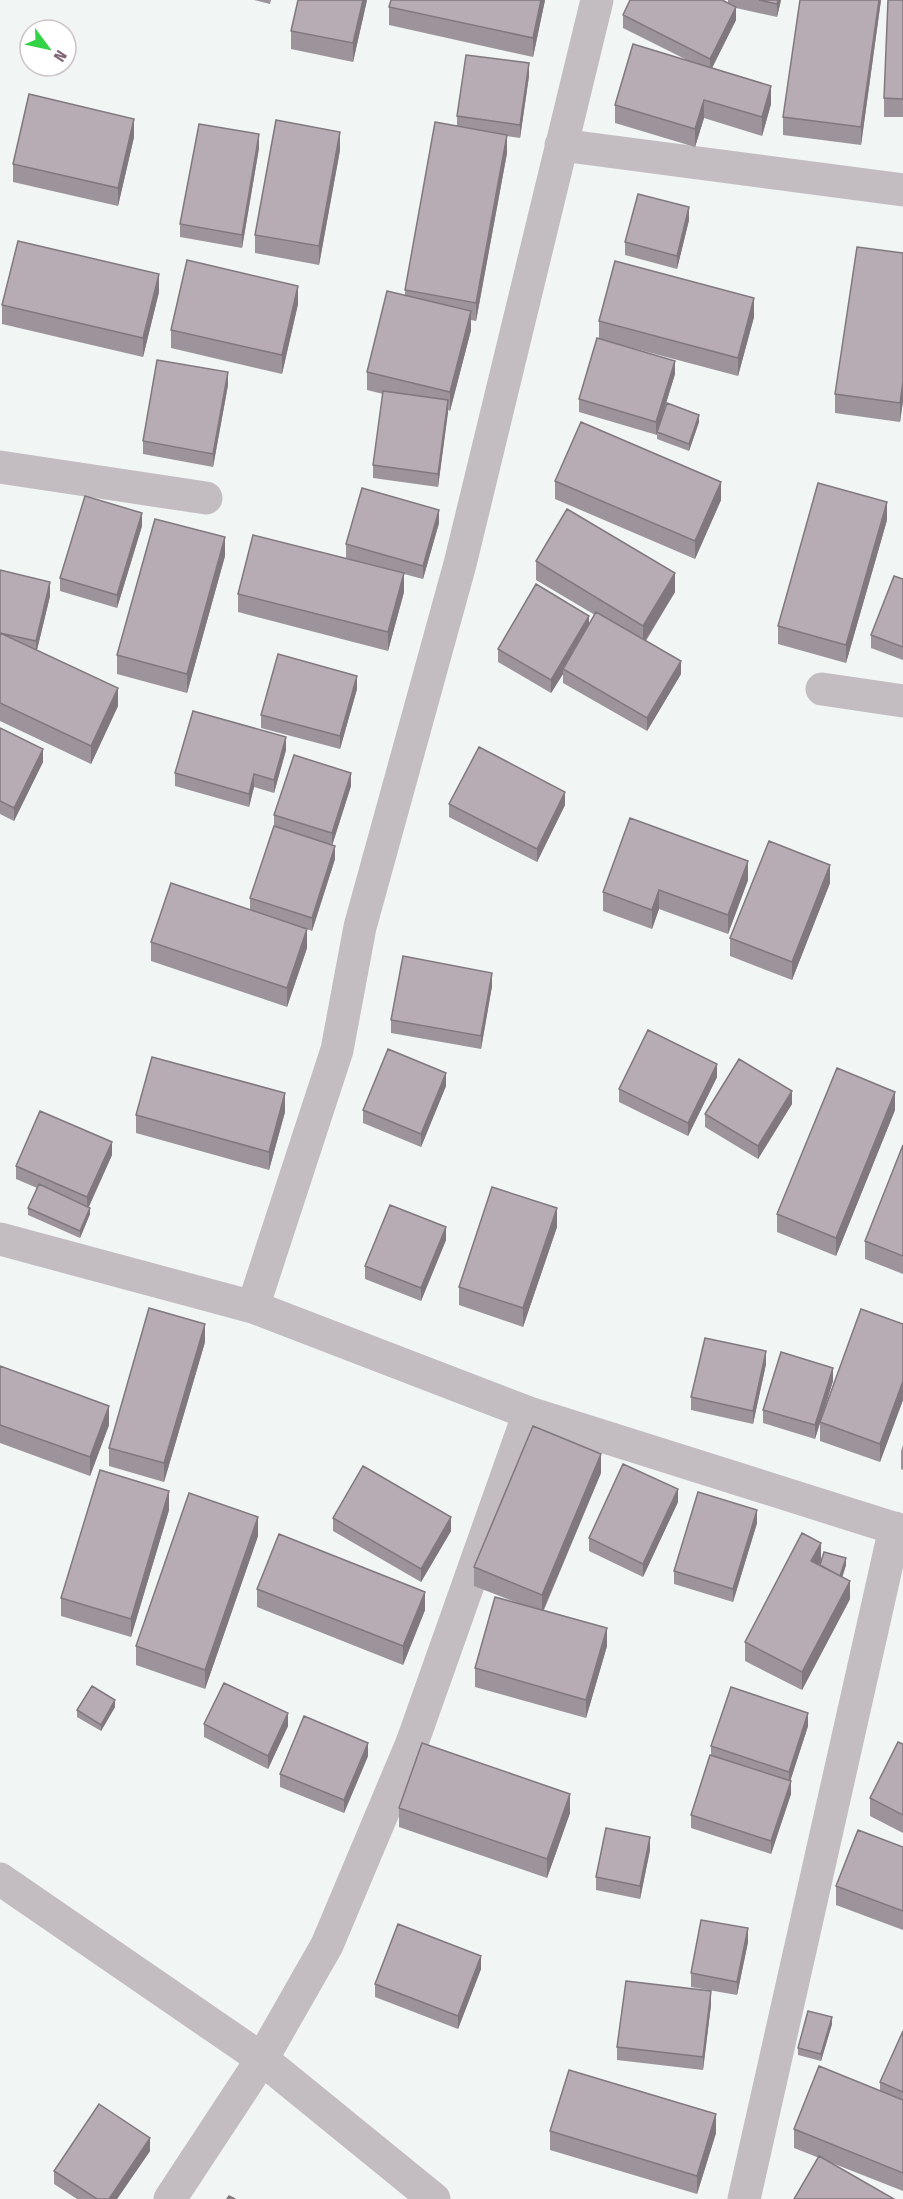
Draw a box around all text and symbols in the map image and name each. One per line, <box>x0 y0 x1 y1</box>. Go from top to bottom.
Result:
north arrow <box>18 18 78 78</box>
text: N <box>50 47 71 65</box>

